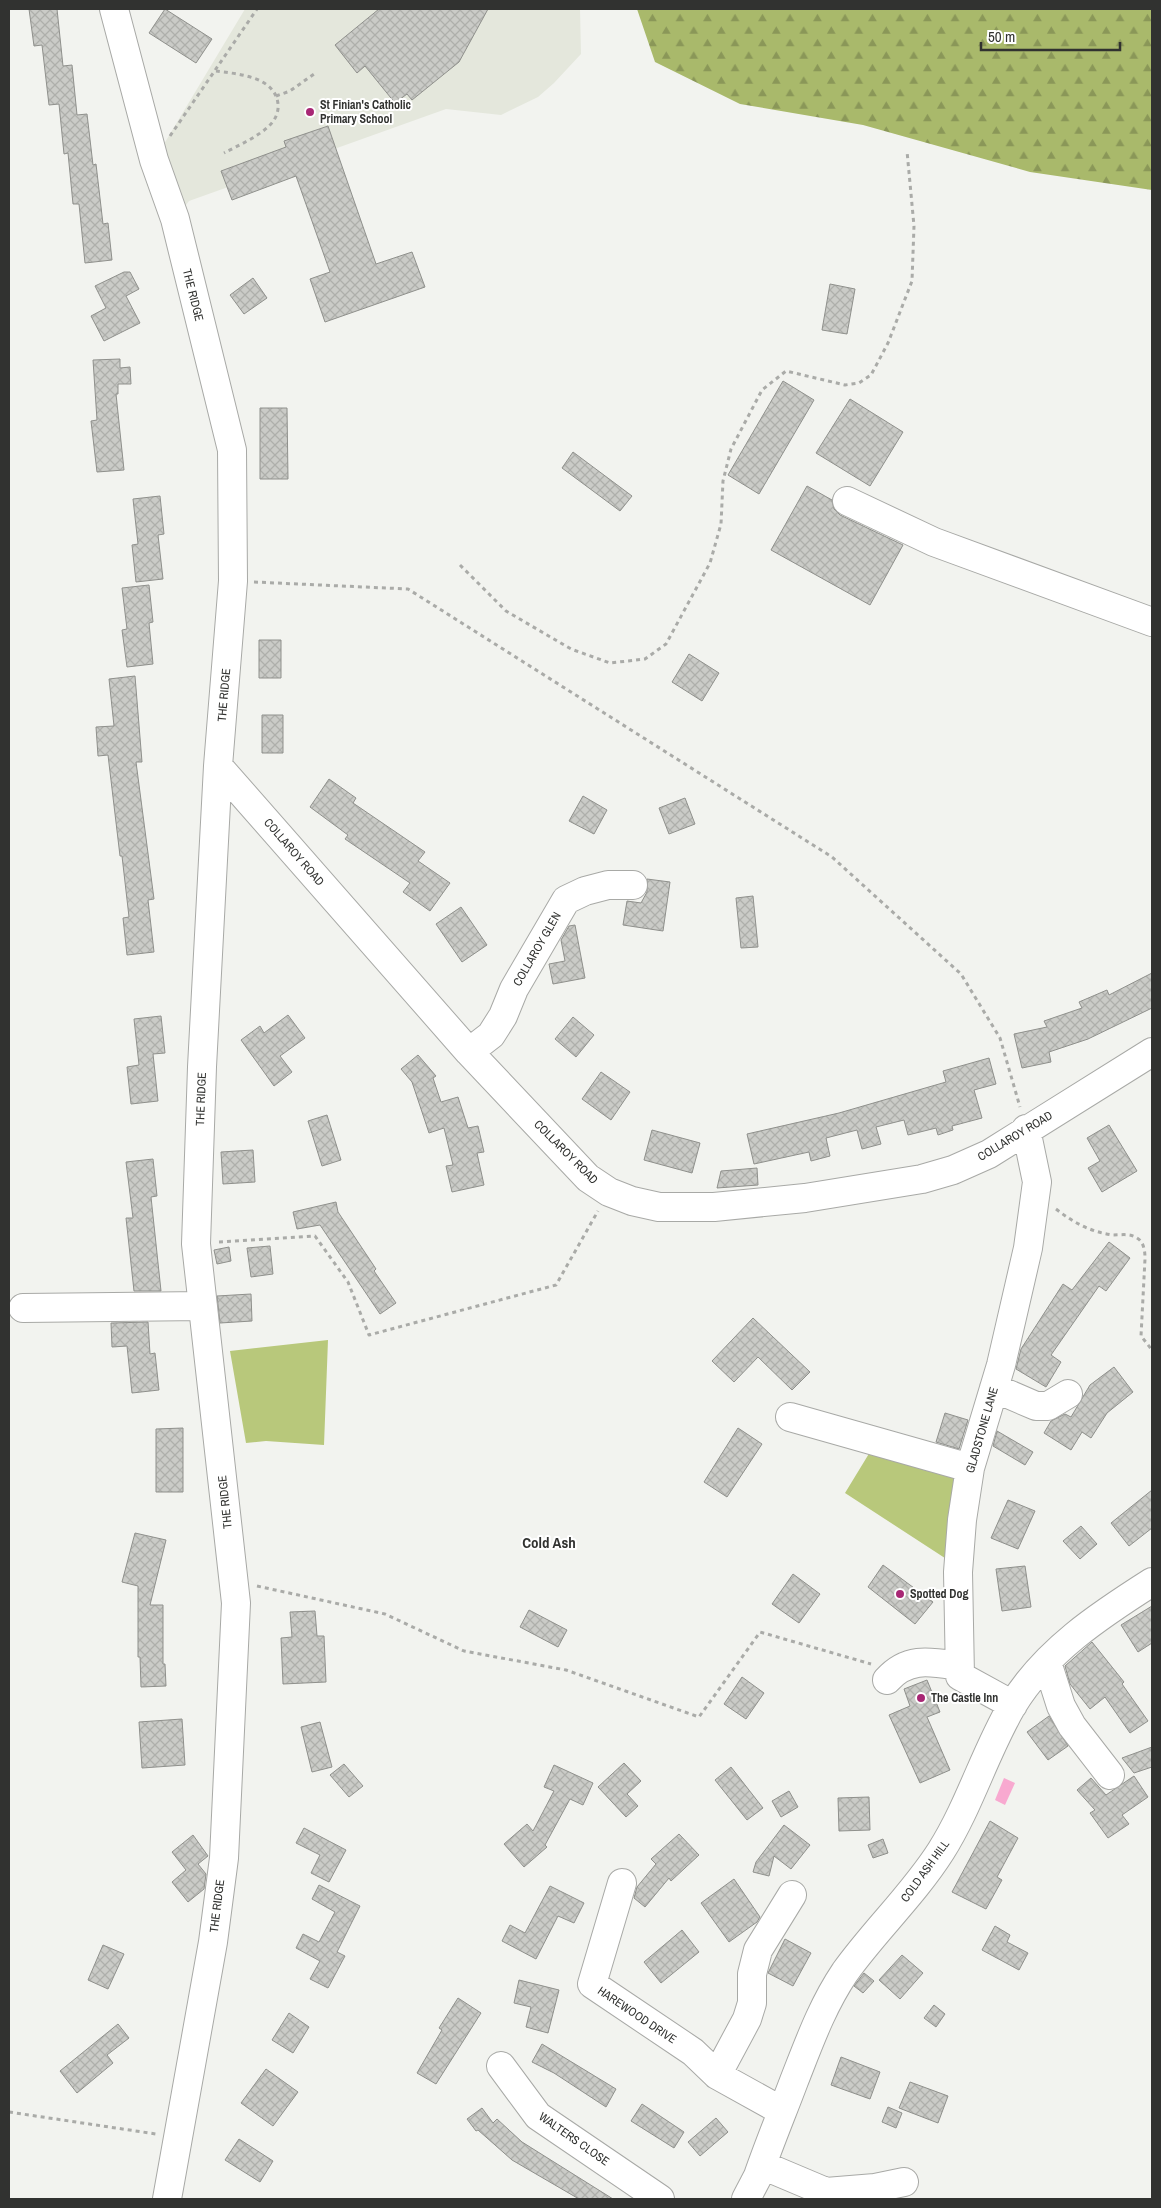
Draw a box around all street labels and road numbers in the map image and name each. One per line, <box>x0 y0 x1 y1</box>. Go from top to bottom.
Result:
street label: THE RIDGE <box>179 267 207 323</box>
street label: THE RIDGE <box>214 668 234 722</box>
street label: COLLAROY ROAD <box>260 815 328 889</box>
street label: COLLAROY GLEN <box>509 909 565 989</box>
street label: THE RIDGE <box>192 1072 210 1126</box>
street label: COLLAROY ROAD <box>975 1107 1055 1165</box>
street label: COLLAROY ROAD <box>530 1116 602 1188</box>
street label: GLADSTONE LANE <box>962 1385 1002 1475</box>
street label: THE RIDGE <box>214 1475 236 1529</box>
street label: COLD ASH HILL <box>897 1836 953 1905</box>
street label: THE RIDGE <box>206 1878 228 1934</box>
street label: HAREWOOD DRIVE <box>594 1983 680 2047</box>
street label: WALTERS CLOSE <box>536 2109 612 2169</box>

